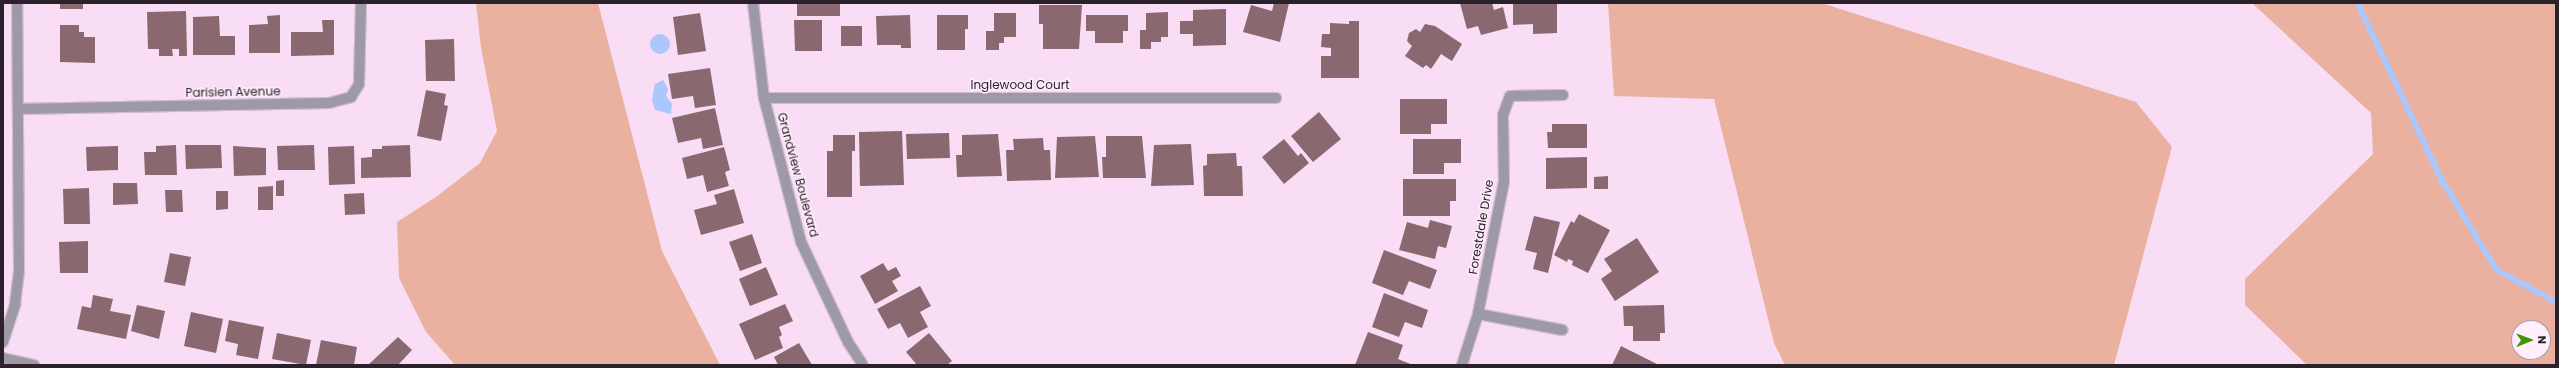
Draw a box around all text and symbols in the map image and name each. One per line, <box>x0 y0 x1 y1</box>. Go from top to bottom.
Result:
street label: Inglewood Court <box>970 78 1070 92</box>
street label: Parisien Avenue <box>185 84 281 100</box>
street label: Grandview Boulevard <box>774 111 822 239</box>
street label: Forestdale Drive <box>1466 178 1496 276</box>
north arrow <box>2511 320 2551 360</box>
text: N <box>2534 336 2550 344</box>

